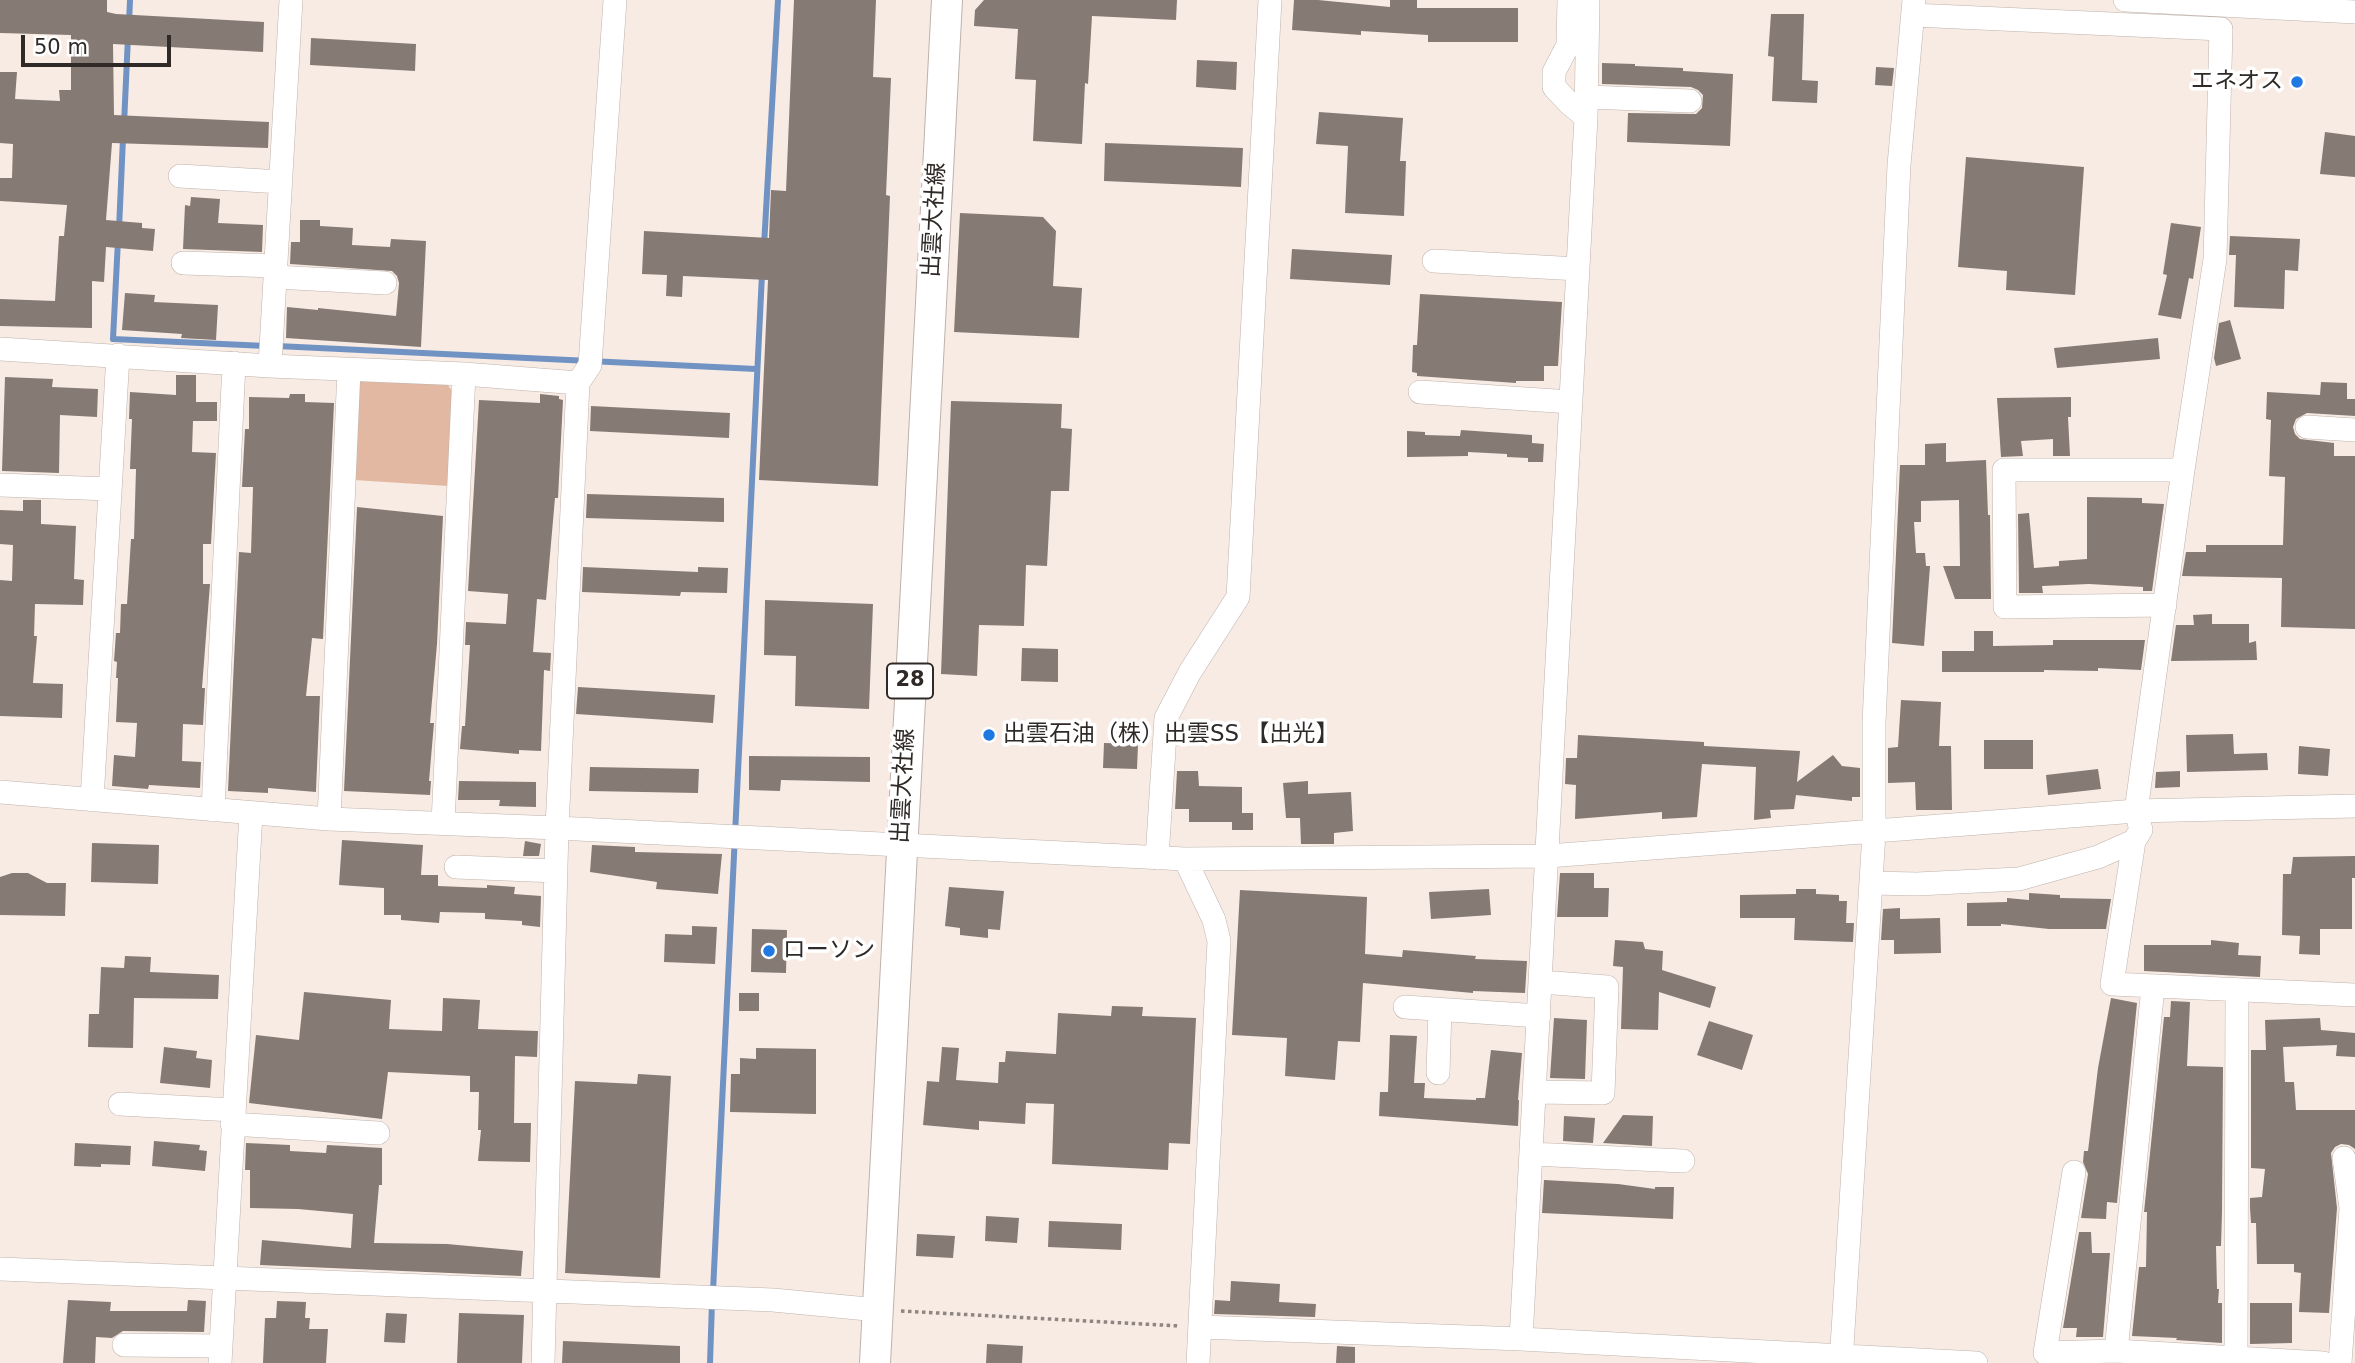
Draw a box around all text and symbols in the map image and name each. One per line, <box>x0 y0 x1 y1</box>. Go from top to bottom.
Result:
scale bar <box>24 21 175 65</box>
text: 50 m <box>34 35 88 59</box>
place label: エネオス <box>2191 68 2283 96</box>
marker: エネオス <box>2289 74 2305 90</box>
street label: 出雲大社線 <box>918 162 952 278</box>
road number: 28 <box>887 664 933 698</box>
place label: 出雲石油（株）出雲SS 【出光】 <box>1003 721 1339 749</box>
marker: 出雲石油（株）出雲SS 【出光】 <box>981 727 997 743</box>
street label: 出雲大社線 <box>887 728 921 844</box>
place label: ローソン <box>783 937 875 965</box>
marker: ローソン <box>761 943 777 959</box>

